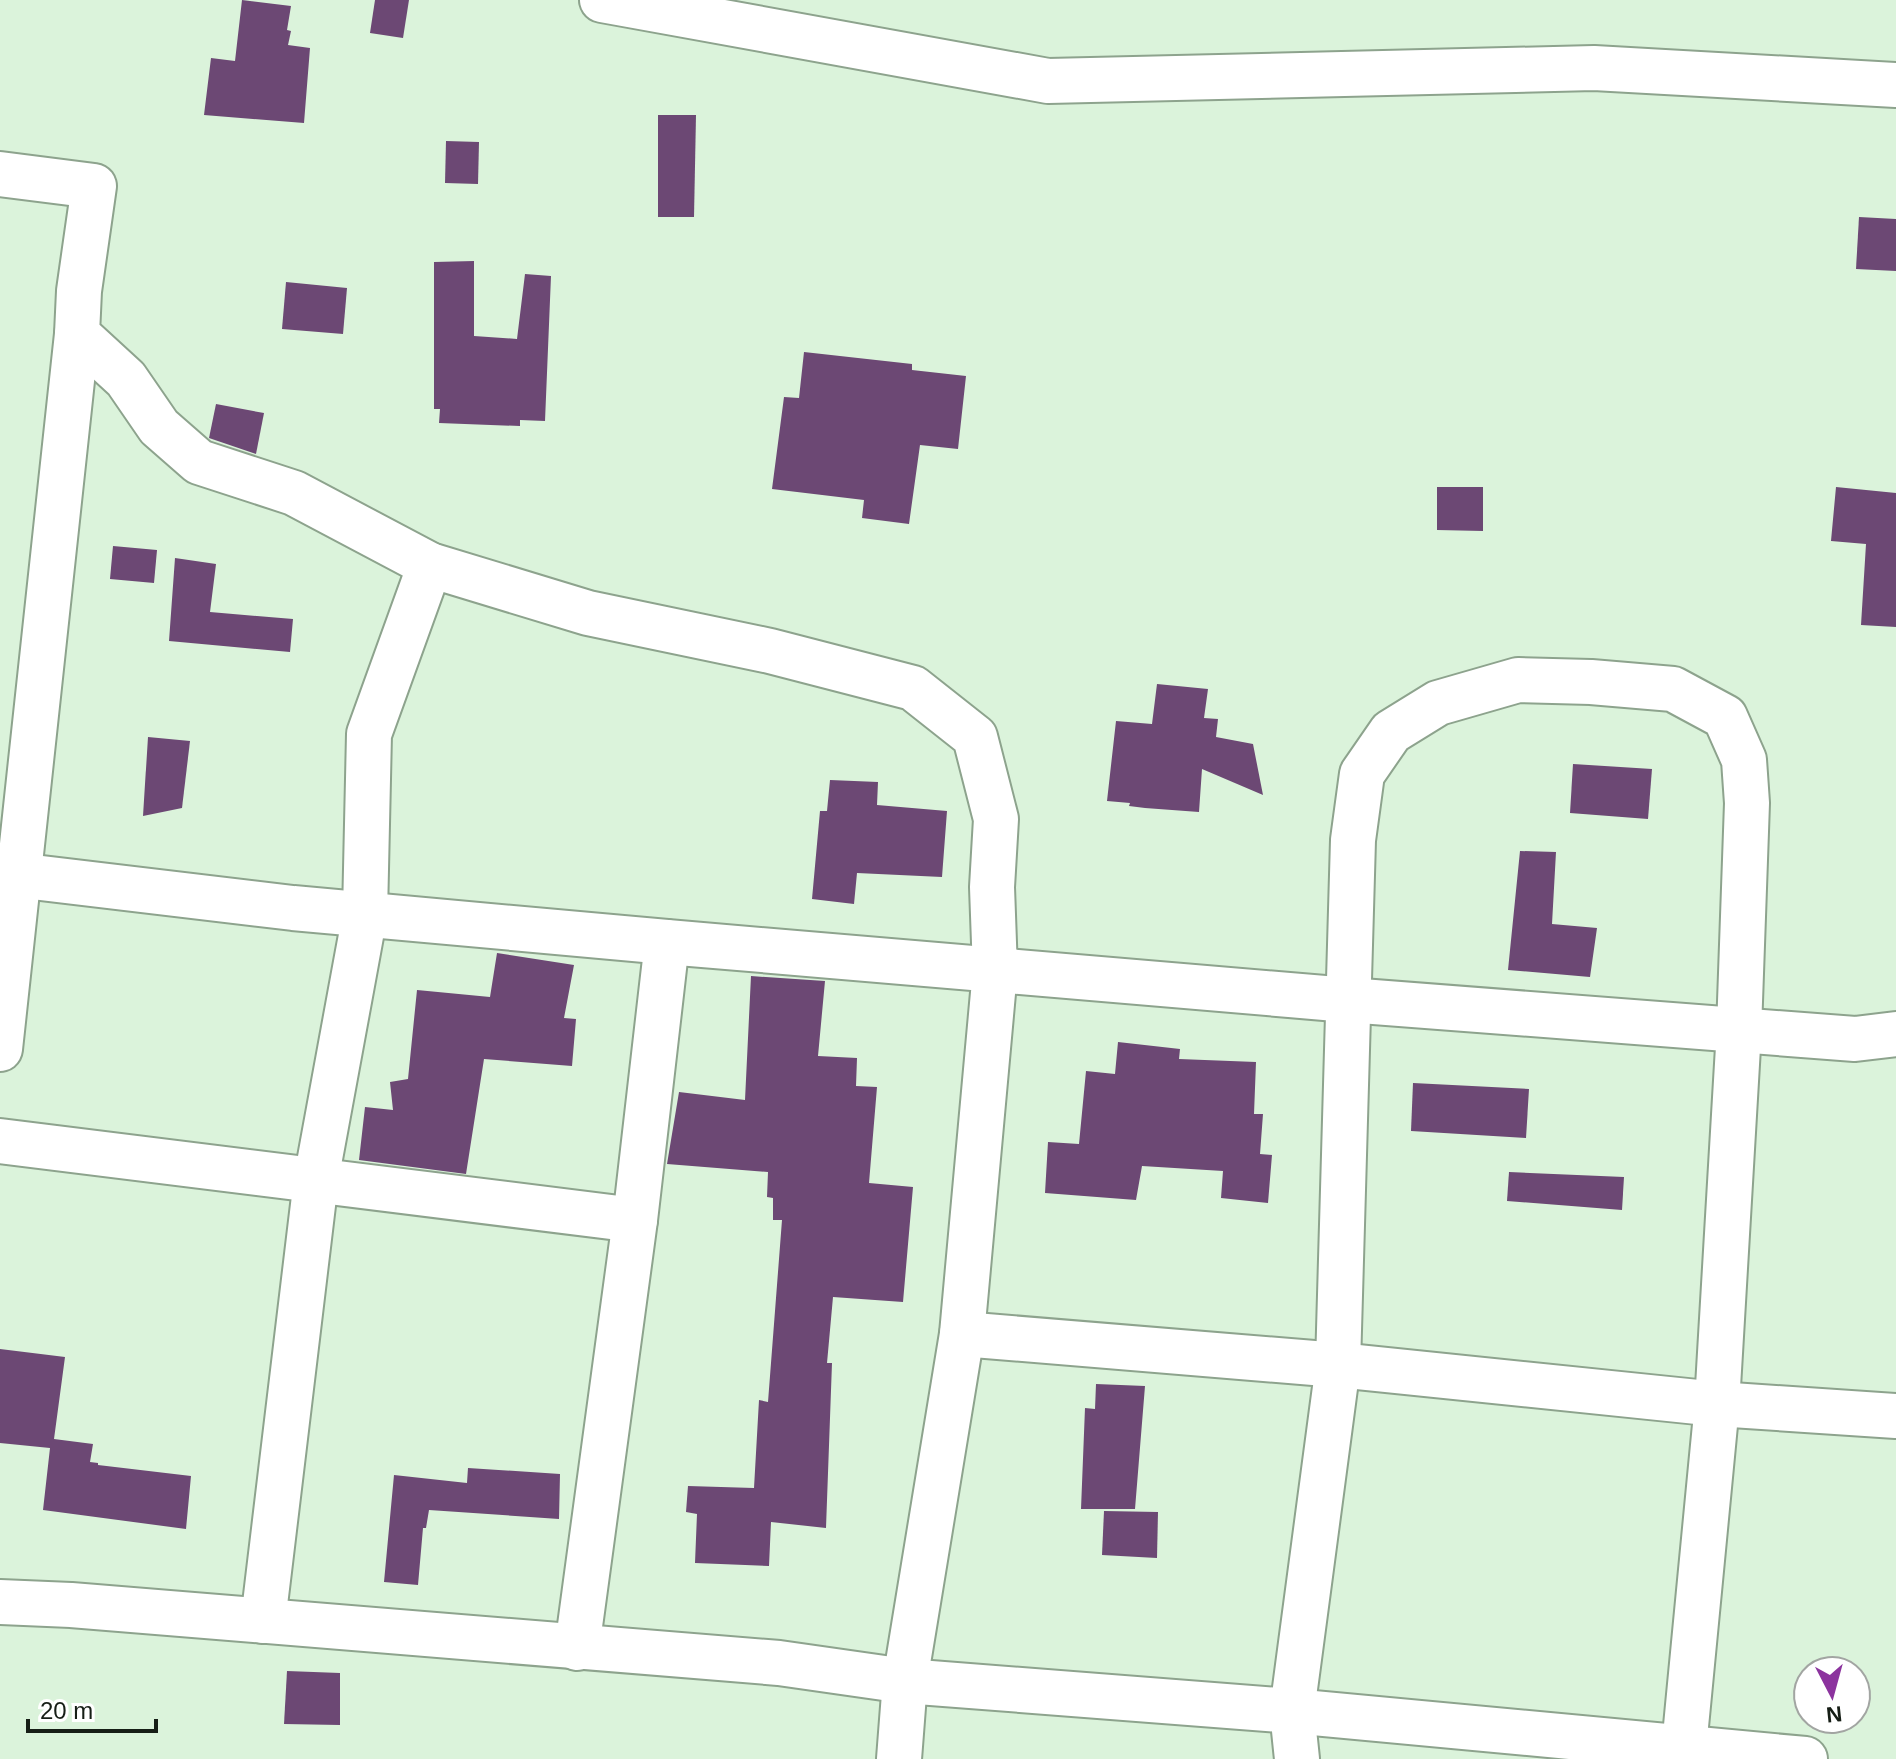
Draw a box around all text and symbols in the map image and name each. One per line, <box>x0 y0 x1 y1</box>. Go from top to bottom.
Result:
north arrow <box>1792 1655 1872 1735</box>
scale bar <box>28 1683 156 1733</box>
text: 20 m <box>40 1697 93 1724</box>
text: N <box>1825 1701 1843 1728</box>

